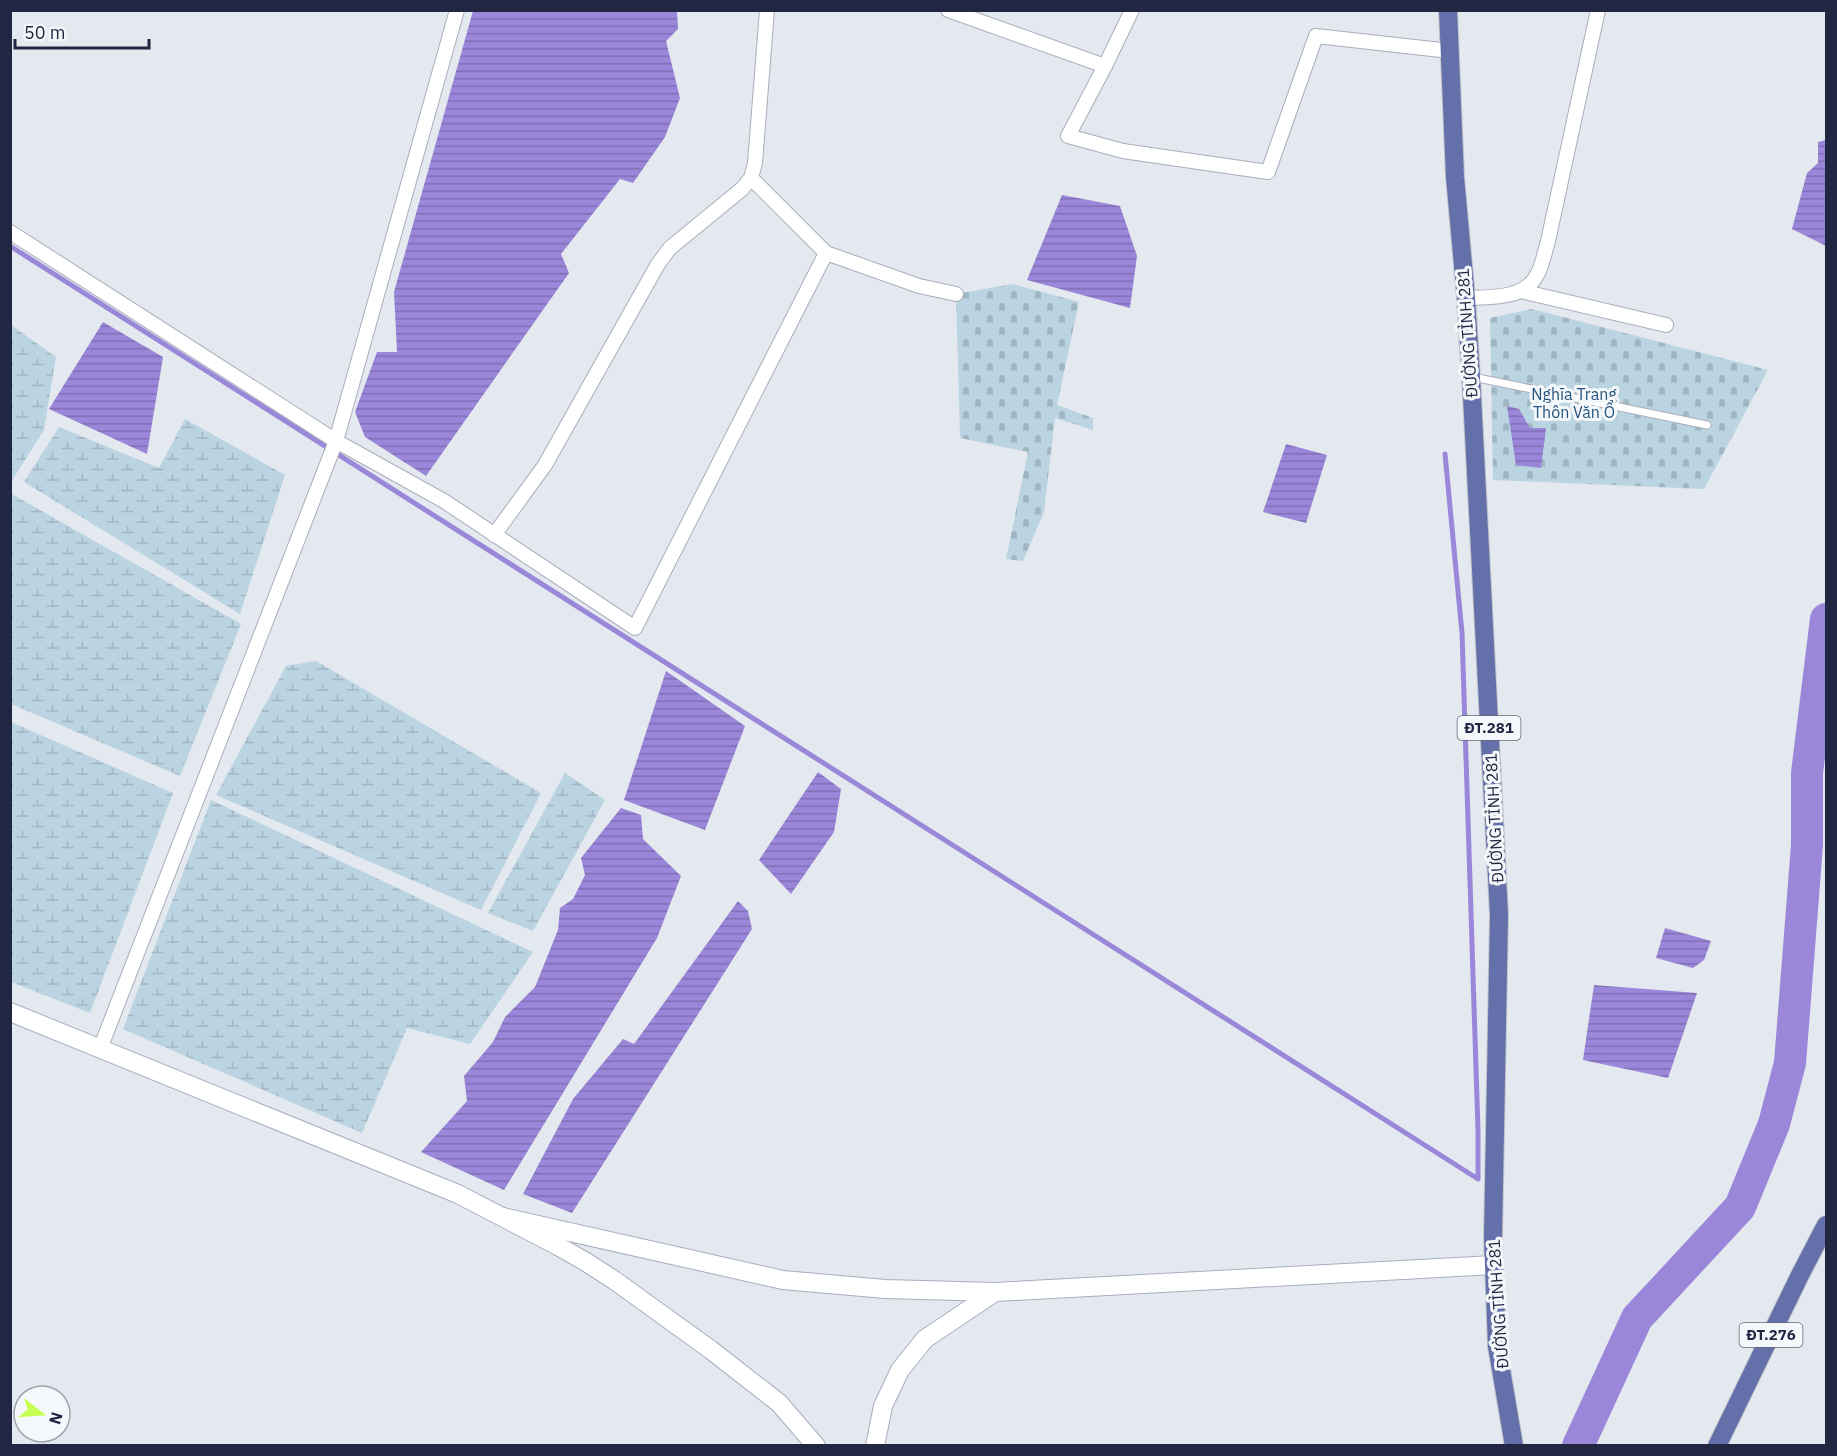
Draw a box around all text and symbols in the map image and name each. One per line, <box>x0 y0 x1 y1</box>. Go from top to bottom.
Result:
scale bar <box>15 12 148 50</box>
text: 50 m <box>24 21 66 44</box>
street label: ĐƯỜNG TỈNH 281 <box>1451 268 1482 399</box>
park label: Nghĩa Trang Thôn Văn Ổ <box>1531 384 1617 422</box>
road number: ĐT.281 <box>1458 716 1520 740</box>
street label: ĐƯỜNG TỈNH 281 <box>1480 753 1507 883</box>
street label: ĐƯỜNG TỈNH 281 <box>1482 1239 1513 1370</box>
road number: ĐT.276 <box>1740 1323 1802 1347</box>
north arrow <box>12 1384 72 1444</box>
text: N <box>45 1410 68 1427</box>

